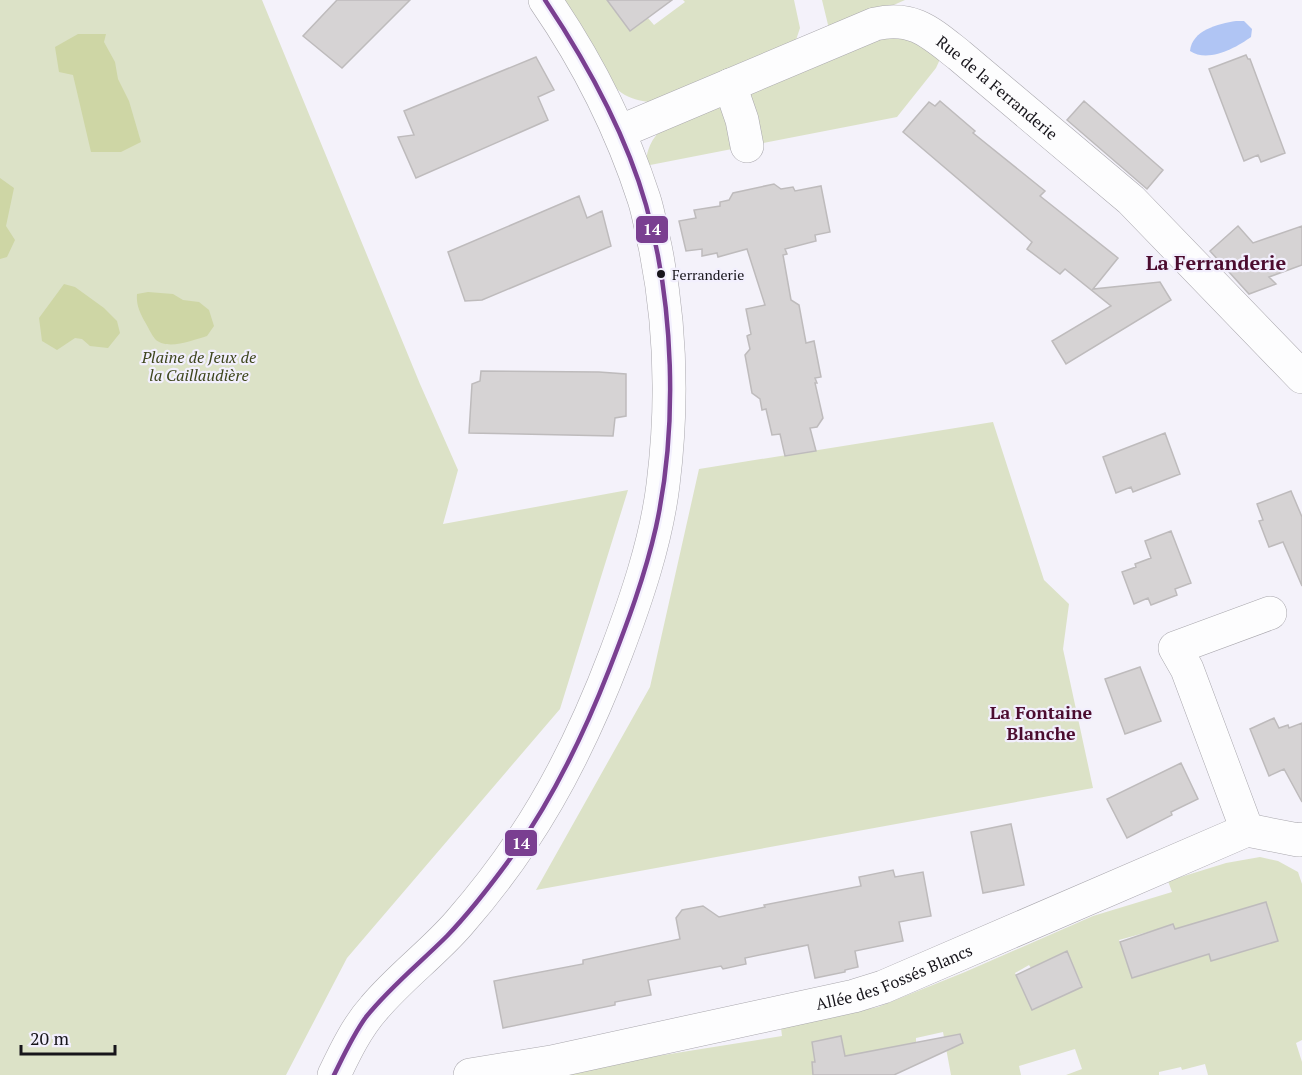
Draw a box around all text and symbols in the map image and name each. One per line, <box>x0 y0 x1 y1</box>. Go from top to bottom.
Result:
street label: Rue de la Ferranderie <box>932 30 1063 145</box>
line badge: 14 <box>635 215 669 244</box>
text: 14 <box>643 218 661 240</box>
district label: La Ferranderie <box>1146 249 1286 276</box>
place label: Ferranderie <box>672 265 744 284</box>
marker: Ferranderie <box>655 268 667 280</box>
park label: Plaine de Jeux de la Caillaudière <box>141 346 256 386</box>
district label: La Fontaine Blanche <box>990 700 1093 745</box>
line badge: 14 <box>504 829 538 857</box>
text: 14 <box>512 832 530 854</box>
street label: Allée des Fossés Blancs <box>814 939 976 1015</box>
scale bar <box>21 1018 116 1056</box>
text: 20 m <box>30 1026 70 1050</box>

